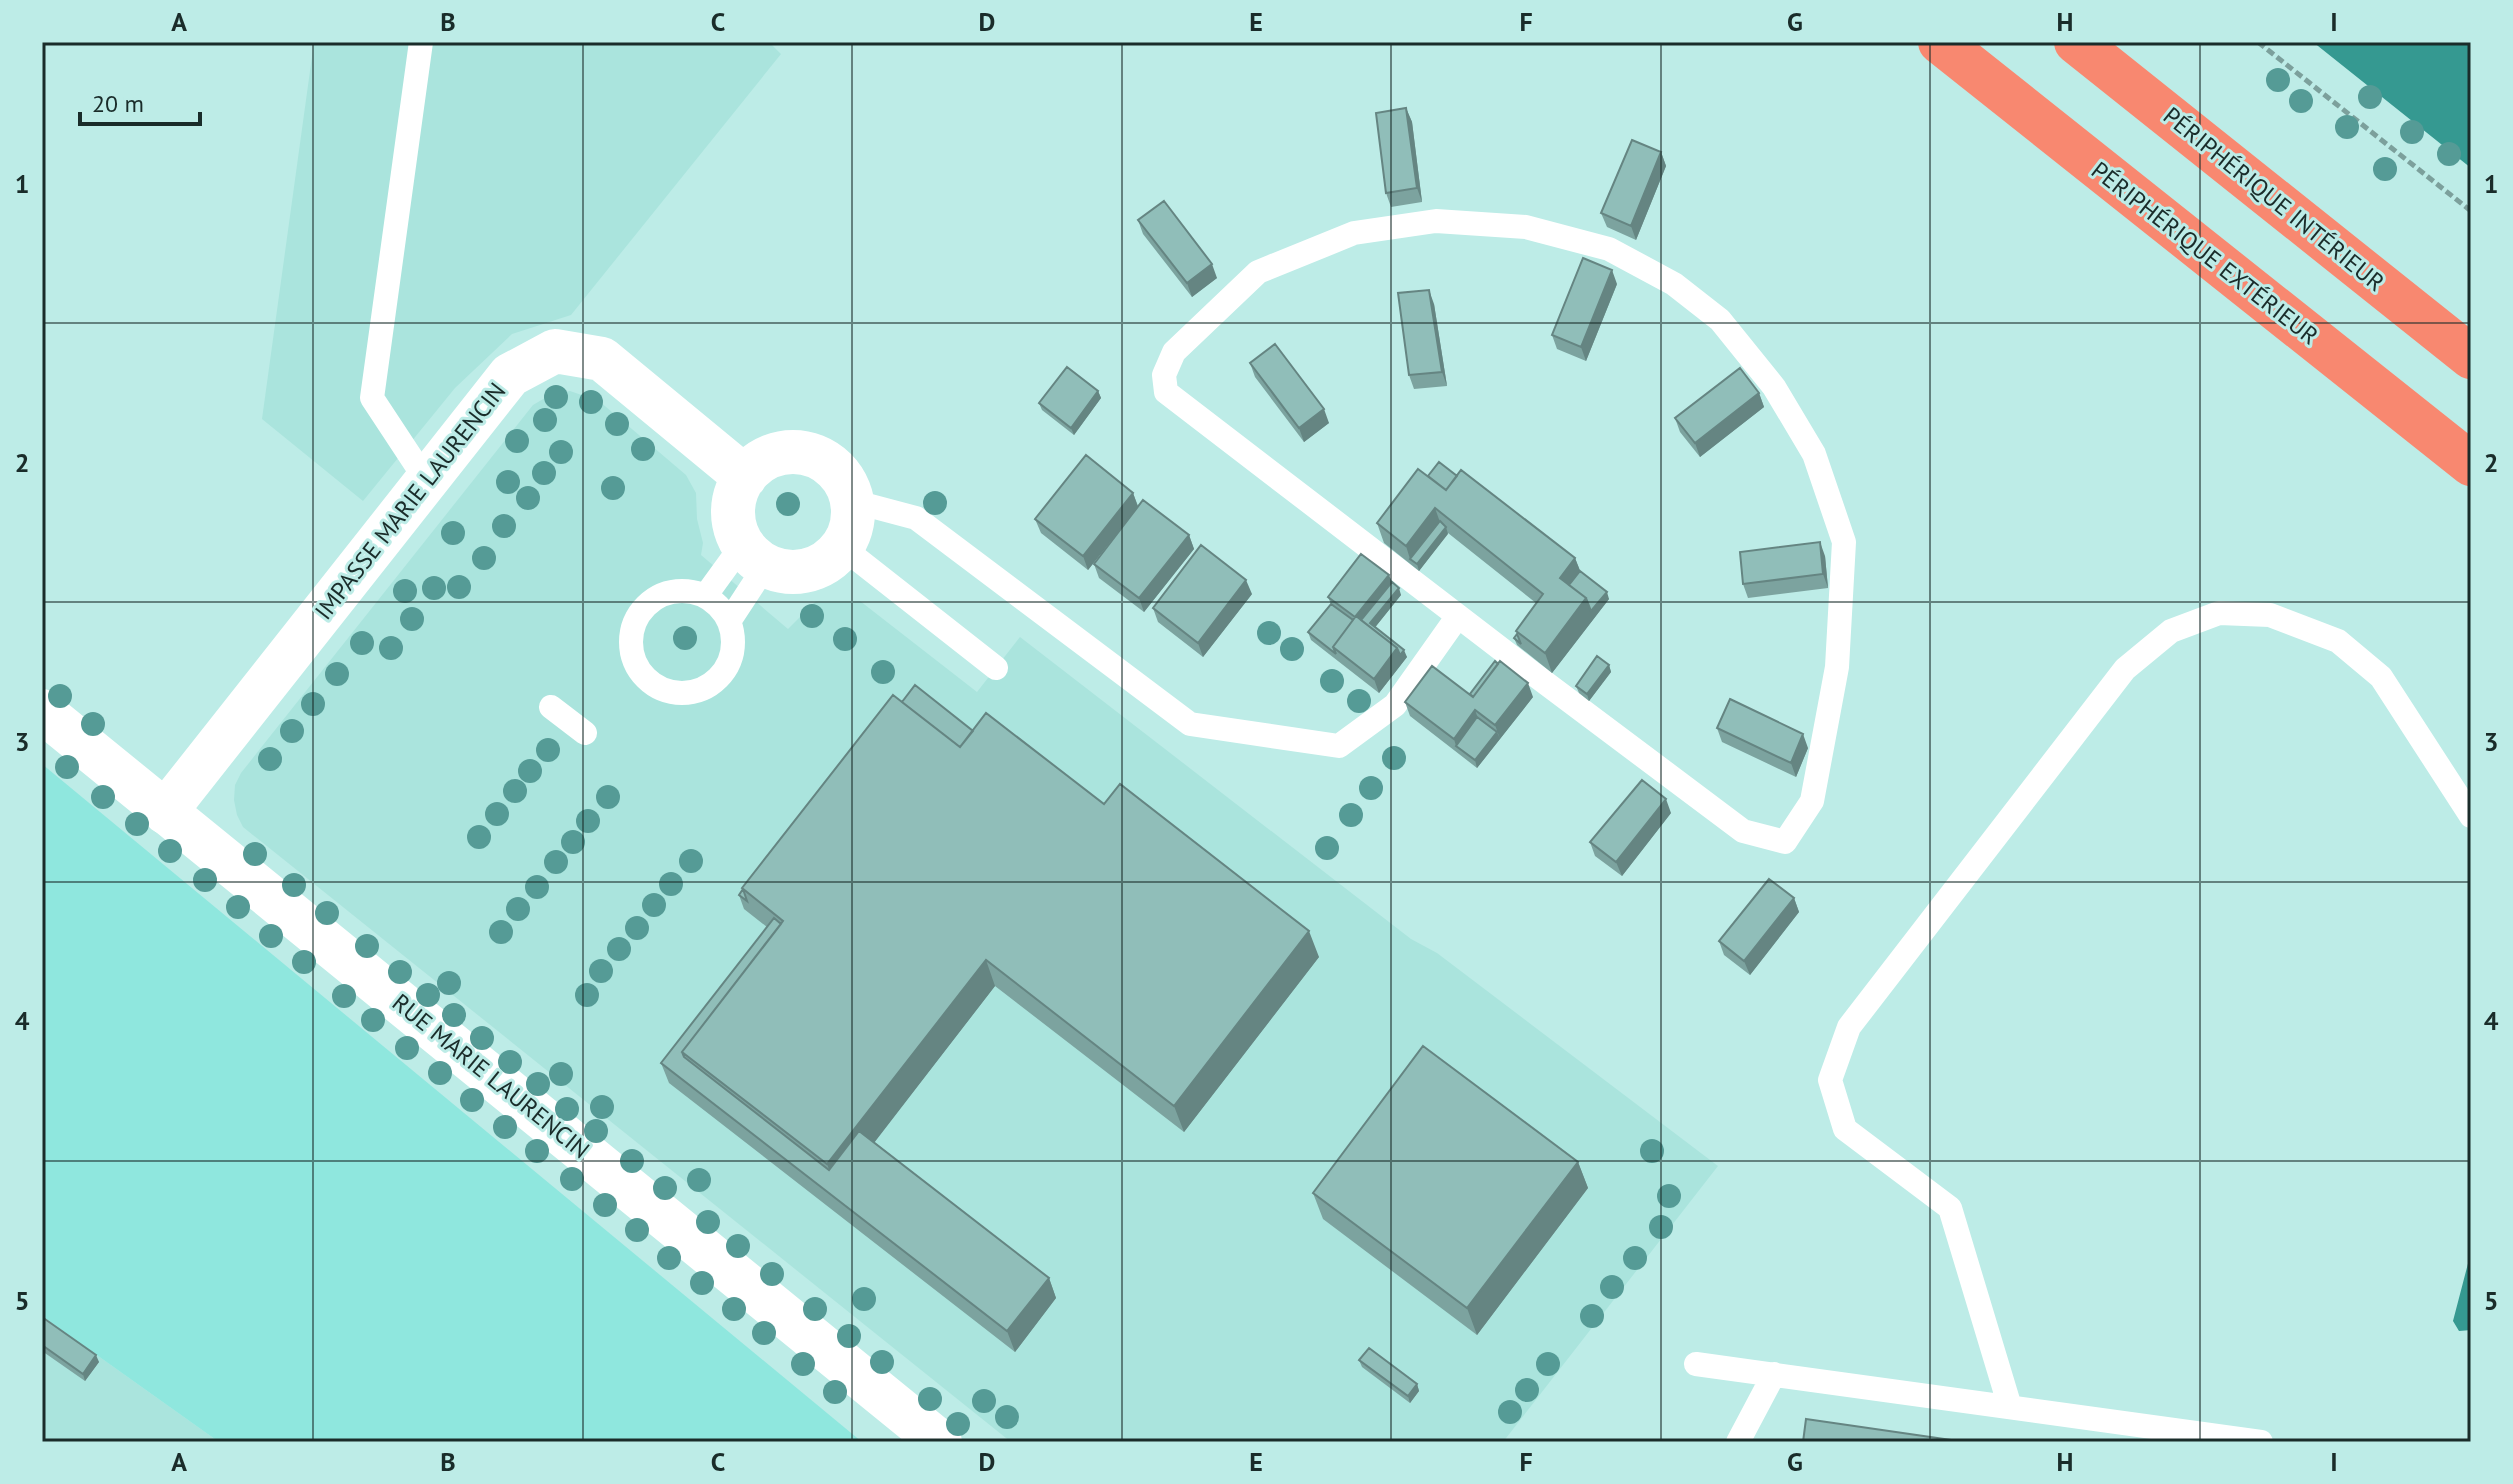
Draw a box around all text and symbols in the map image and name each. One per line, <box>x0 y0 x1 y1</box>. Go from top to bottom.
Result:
text: A <box>171 5 187 38</box>
text: B <box>440 5 456 38</box>
text: C <box>711 5 725 38</box>
text: D <box>979 5 995 38</box>
text: E <box>1249 5 1263 38</box>
text: F <box>1519 5 1533 38</box>
text: G <box>1787 5 1803 38</box>
text: H <box>2057 5 2073 38</box>
text: I <box>2330 5 2338 38</box>
scale bar <box>80 76 200 126</box>
text: 20 m <box>92 88 144 119</box>
street label: PÉRIPHÉRIQUE INTÉRIEUR <box>2157 100 2391 298</box>
street label: PÉRIPHÉRIQUE EXTÉRIEUR <box>2085 155 2325 351</box>
text: 1 <box>15 167 29 200</box>
text: 1 <box>2484 167 2498 200</box>
street label: IMPASSE MARIE LAURENCIN <box>308 376 512 626</box>
text: 2 <box>15 446 29 479</box>
text: 2 <box>2484 446 2498 479</box>
text: 3 <box>15 725 29 758</box>
text: 3 <box>2484 725 2498 758</box>
street label: RUE MARIE LAURENCIN <box>386 987 596 1165</box>
text: 4 <box>15 1004 30 1037</box>
text: 4 <box>2484 1004 2499 1037</box>
text: 5 <box>15 1284 29 1317</box>
text: 5 <box>2484 1284 2498 1317</box>
text: A <box>171 1445 187 1478</box>
text: B <box>440 1445 456 1478</box>
text: C <box>711 1445 725 1478</box>
text: D <box>979 1445 995 1478</box>
text: E <box>1249 1445 1263 1478</box>
text: F <box>1519 1445 1533 1478</box>
text: G <box>1787 1445 1803 1478</box>
text: H <box>2057 1445 2073 1478</box>
text: I <box>2330 1445 2338 1478</box>

